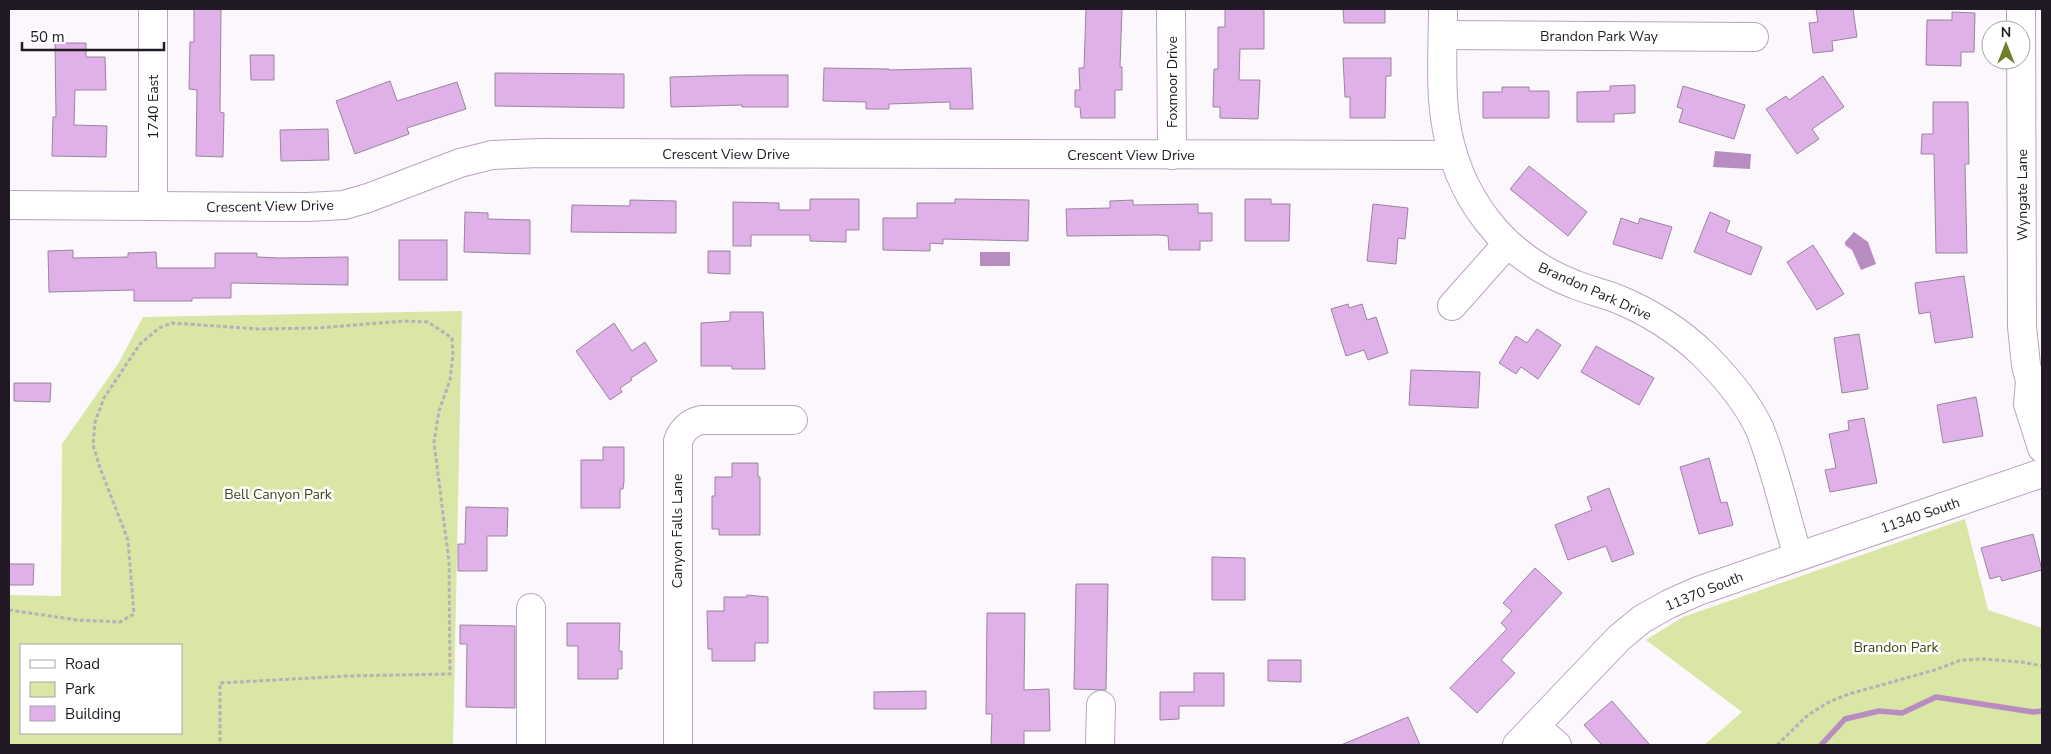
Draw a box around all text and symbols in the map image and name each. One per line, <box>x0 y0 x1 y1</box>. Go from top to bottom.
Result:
scale bar <box>22 20 165 52</box>
north arrow <box>1981 20 2031 70</box>
text: N <box>2001 23 2011 42</box>
text: 50 m <box>30 27 65 47</box>
street label: Brandon Park Way <box>1540 27 1659 46</box>
street label: Foxmoor Drive <box>1163 36 1182 128</box>
street label: 1740 East <box>144 75 163 139</box>
street label: Crescent View Drive <box>662 145 790 164</box>
street label: Crescent View Drive <box>1067 146 1195 165</box>
street label: Wyngate Lane <box>2013 149 2032 241</box>
street label: Crescent View Drive <box>206 196 334 217</box>
street label: Brandon Park Drive <box>1535 258 1654 325</box>
street label: Canyon Falls Lane <box>668 474 687 588</box>
park label: Bell Canyon Park <box>224 485 333 504</box>
street label: 11340 South <box>1878 493 1962 538</box>
street label: 11370 South <box>1662 567 1746 616</box>
park label: Brandon Park <box>1853 638 1940 657</box>
legend <box>20 644 182 734</box>
text: Road <box>65 654 100 674</box>
text: Park <box>65 679 95 699</box>
text: Building <box>65 704 121 724</box>

